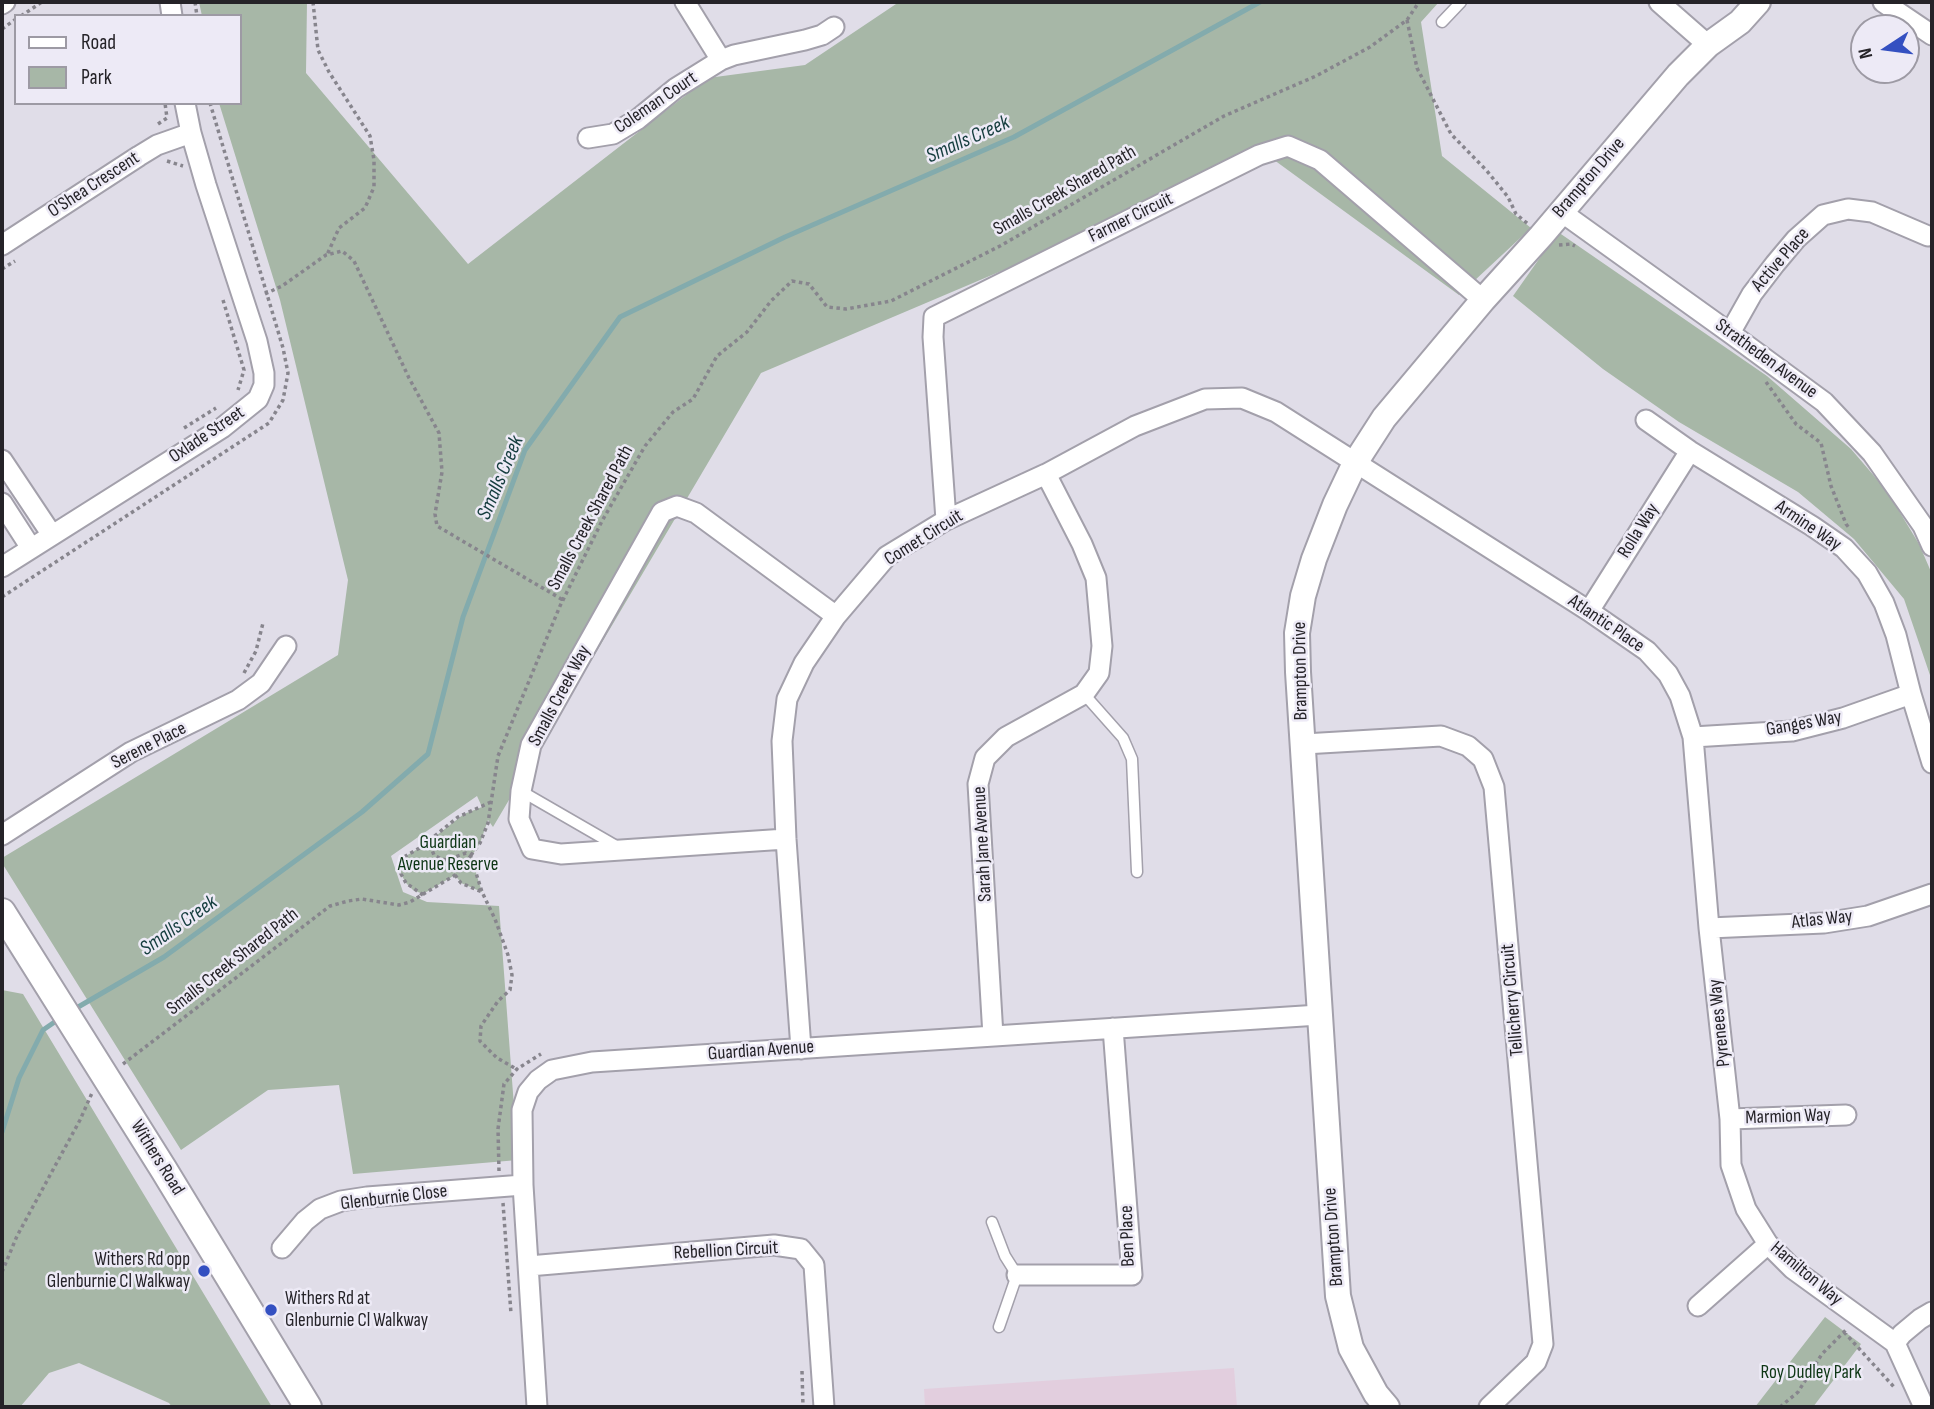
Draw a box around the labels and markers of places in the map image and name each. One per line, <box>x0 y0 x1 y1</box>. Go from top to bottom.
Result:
place label: Withers Rd opp Glenburnie Cl Walkway <box>47 1249 190 1293</box>
marker: Withers Rd opp Glenburnie Cl Walkway <box>196 1263 212 1279</box>
place label: Withers Rd at Glenburnie Cl Walkway <box>285 1288 428 1332</box>
marker: Withers Rd at Glenburnie Cl Walkway <box>263 1302 279 1318</box>

